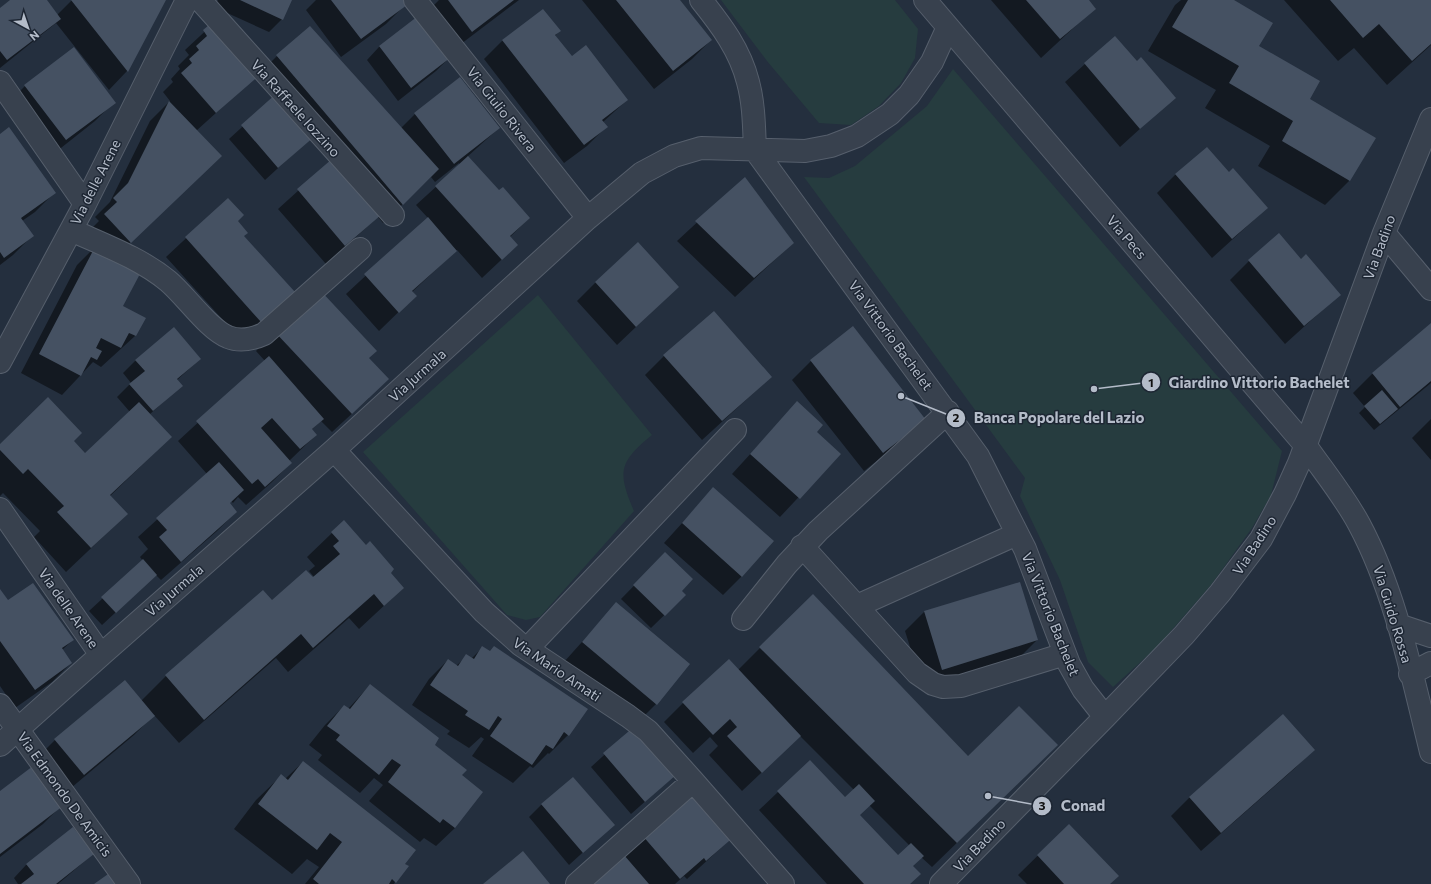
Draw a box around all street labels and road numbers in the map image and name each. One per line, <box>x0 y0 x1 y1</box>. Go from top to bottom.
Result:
street label: Via Raffaele Iozzino <box>248 56 344 160</box>
street label: Via Giulio Rivera <box>464 63 540 155</box>
street label: Via delle Arene <box>66 136 124 228</box>
street label: Via Pecs <box>1103 212 1151 262</box>
street label: Via Badino <box>1359 212 1399 282</box>
street label: Via Vittorio Bachelet <box>845 277 937 393</box>
street label: Via Jurmala <box>385 345 449 405</box>
street label: Via Badino <box>1228 512 1280 578</box>
street label: Via Vittorio Bachelet <box>1018 550 1084 678</box>
street label: Via Jurmala <box>142 560 206 620</box>
street label: Via Guido Rossa <box>1370 563 1416 665</box>
street label: Via delle Arene <box>35 565 103 651</box>
street label: Via Mario Amati <box>510 633 604 705</box>
street label: Via Edmondo De Amicis <box>14 728 116 860</box>
street label: Via Badino <box>949 815 1009 875</box>

